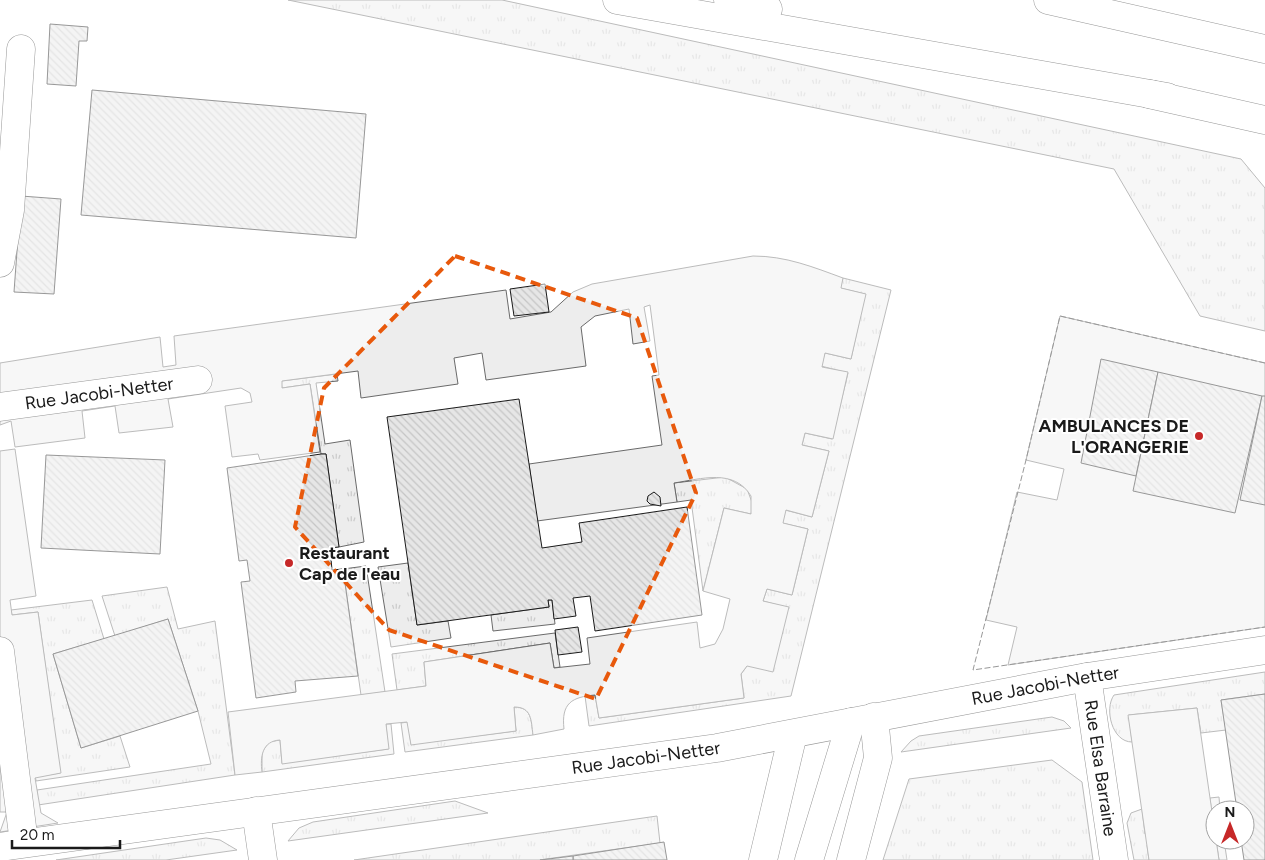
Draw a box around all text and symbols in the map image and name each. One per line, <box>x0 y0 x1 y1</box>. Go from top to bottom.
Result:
street label: Rue Jacobi-Netter <box>23 372 175 415</box>
place label: AMBULANCES DE L'ORANGERIE <box>1039 415 1189 458</box>
marker: AMBULANCES DE L'ORANGERIE <box>1193 430 1205 442</box>
place label: Restaurant Cap de l'eau <box>299 542 400 585</box>
marker: Restaurant Cap de l'eau <box>283 557 295 569</box>
street label: Rue Jacobi-Netter <box>970 661 1121 710</box>
street label: Rue Elsa Barraine <box>1079 698 1121 838</box>
street label: Rue Jacobi-Netter <box>570 737 722 779</box>
north arrow <box>1205 800 1255 850</box>
text: N <box>1225 804 1235 821</box>
scale bar <box>12 818 120 850</box>
text: 20 m <box>20 826 54 844</box>

